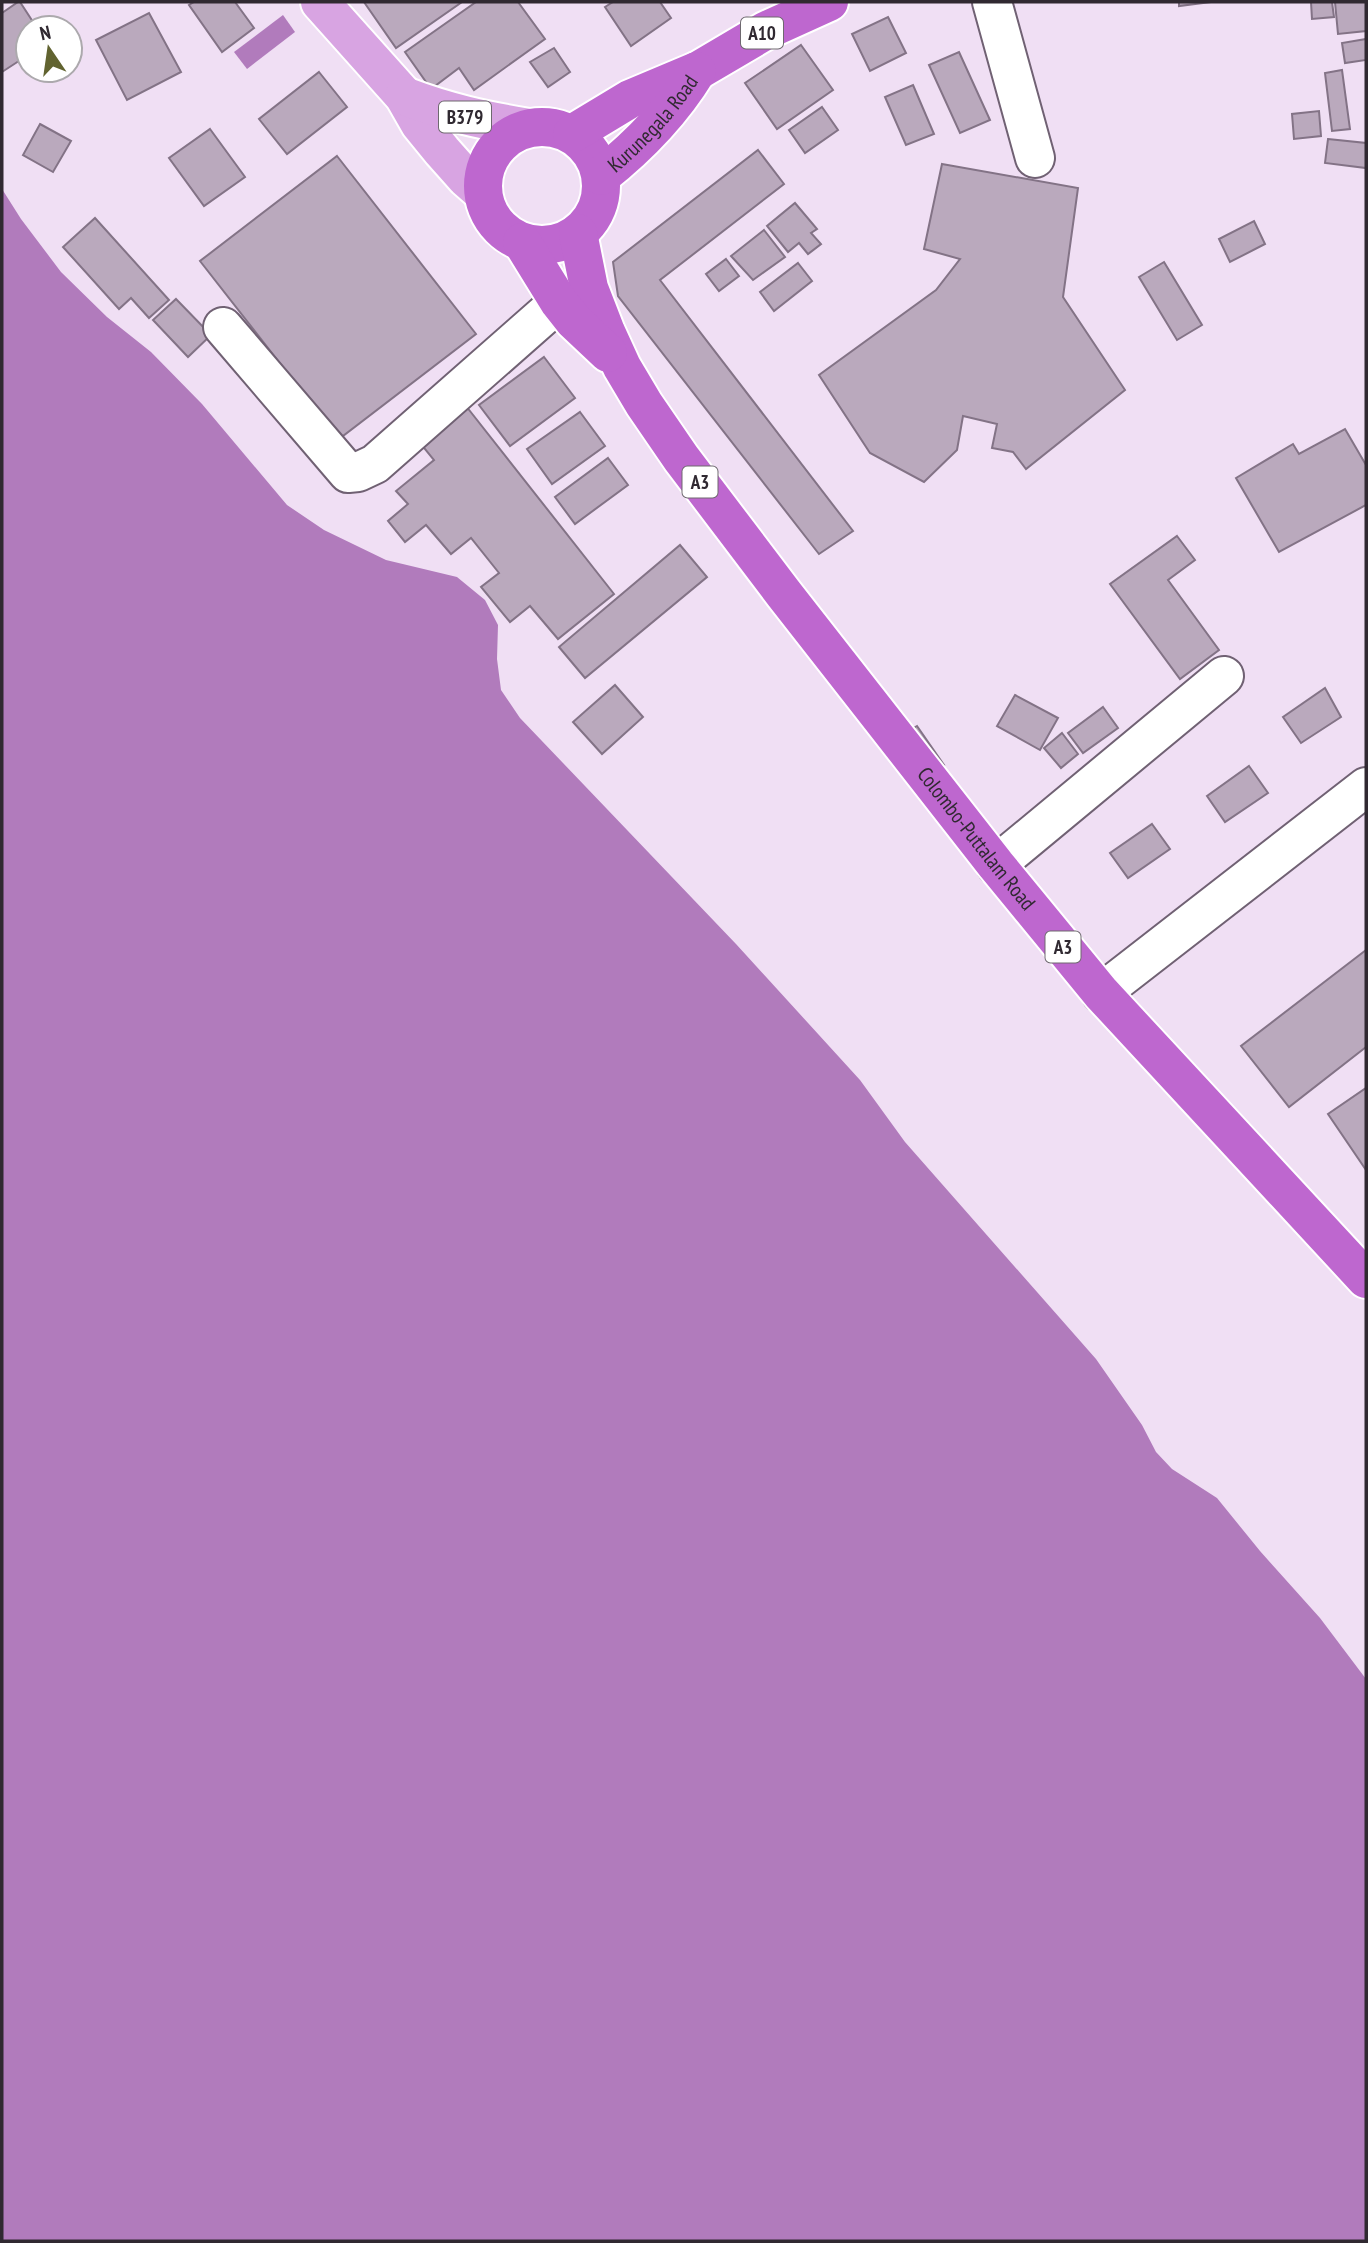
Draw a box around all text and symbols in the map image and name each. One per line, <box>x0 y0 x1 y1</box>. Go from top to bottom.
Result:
north arrow <box>14 14 84 84</box>
road number: A10 <box>741 18 783 48</box>
text: N <box>37 20 53 45</box>
street label: Kurunegala Road <box>602 70 704 178</box>
road number: B379 <box>439 102 491 132</box>
road number: A3 <box>682 467 718 498</box>
street label: Colombo-Puttalam Road <box>911 761 1042 916</box>
road number: A3 <box>1046 931 1080 962</box>

